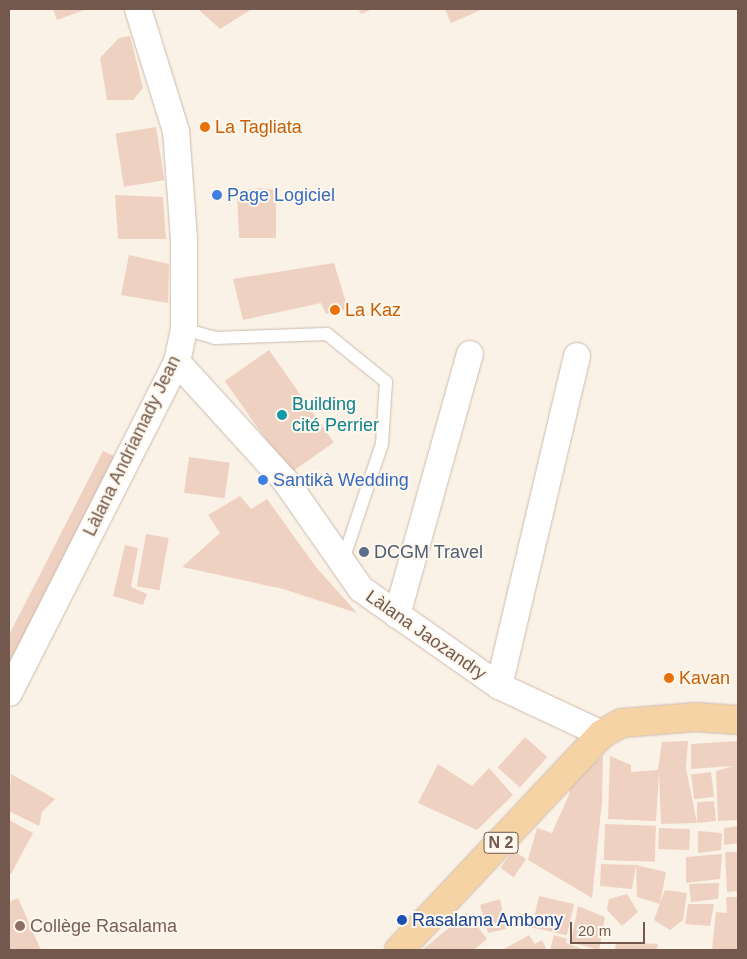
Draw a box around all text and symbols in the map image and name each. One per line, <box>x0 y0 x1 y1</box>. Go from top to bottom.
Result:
place label: La Tagliata <box>215 116 302 138</box>
marker: La Tagliata <box>199 121 211 133</box>
place label: Page Logiciel <box>227 184 335 206</box>
marker: Page Logiciel <box>211 189 223 201</box>
place label: La Kaz <box>345 299 401 321</box>
marker: La Kaz <box>329 304 341 316</box>
street label: Làlana Andriamady Jean <box>79 352 185 540</box>
place label: Building cité Perrier <box>292 394 379 436</box>
marker: Building cité Perrier <box>276 409 288 421</box>
place label: Santikà Wedding <box>273 469 409 491</box>
marker: Santikà Wedding <box>257 474 269 486</box>
place label: DCGM Travel <box>374 541 483 563</box>
marker: DCGM Travel <box>358 546 370 558</box>
street label: Làlana Jaozandry <box>362 585 490 685</box>
place label: Kavan <box>679 667 730 689</box>
marker: Kavan <box>663 672 675 684</box>
road number: N 2 <box>484 830 518 856</box>
place label: Rasalama Ambony <box>412 909 564 931</box>
scale bar <box>572 912 647 944</box>
marker: Rasalama Ambony <box>396 914 408 926</box>
place label: Collège Rasalama <box>30 915 177 937</box>
marker: Collège Rasalama <box>14 920 26 932</box>
text: 20 m <box>578 922 611 939</box>

